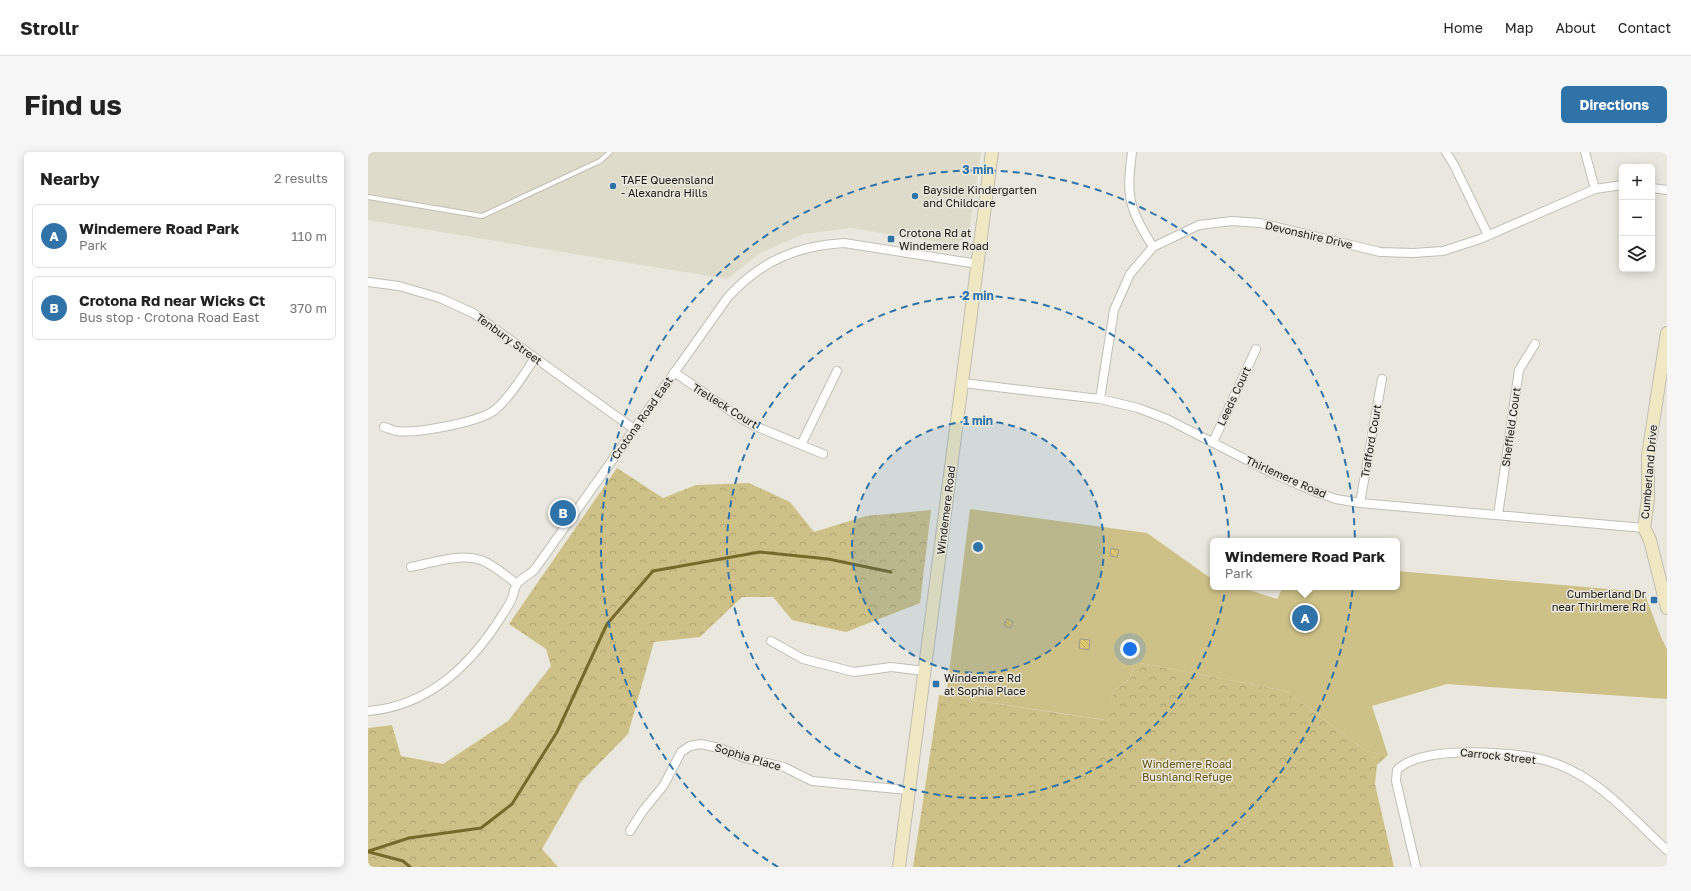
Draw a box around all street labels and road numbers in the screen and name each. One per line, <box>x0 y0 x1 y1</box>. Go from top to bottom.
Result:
street label: Devonshire Drive <box>1264 218 1354 251</box>
street label: Tenbury Street <box>474 310 545 367</box>
street label: Leeds Court <box>1214 364 1253 428</box>
street label: Crotona Road East <box>608 374 675 461</box>
street label: Trelleck Court <box>690 380 760 431</box>
street label: Sheffield Court <box>1498 386 1523 468</box>
street label: Trafford Court <box>1358 403 1383 479</box>
street label: Cumberland Drive <box>1638 424 1659 520</box>
street label: Thirlemere Road <box>1244 453 1329 500</box>
street label: Windemere Road <box>934 465 957 555</box>
street label: Sophia Place <box>714 740 783 773</box>
street label: Carrock Street <box>1459 745 1537 766</box>

